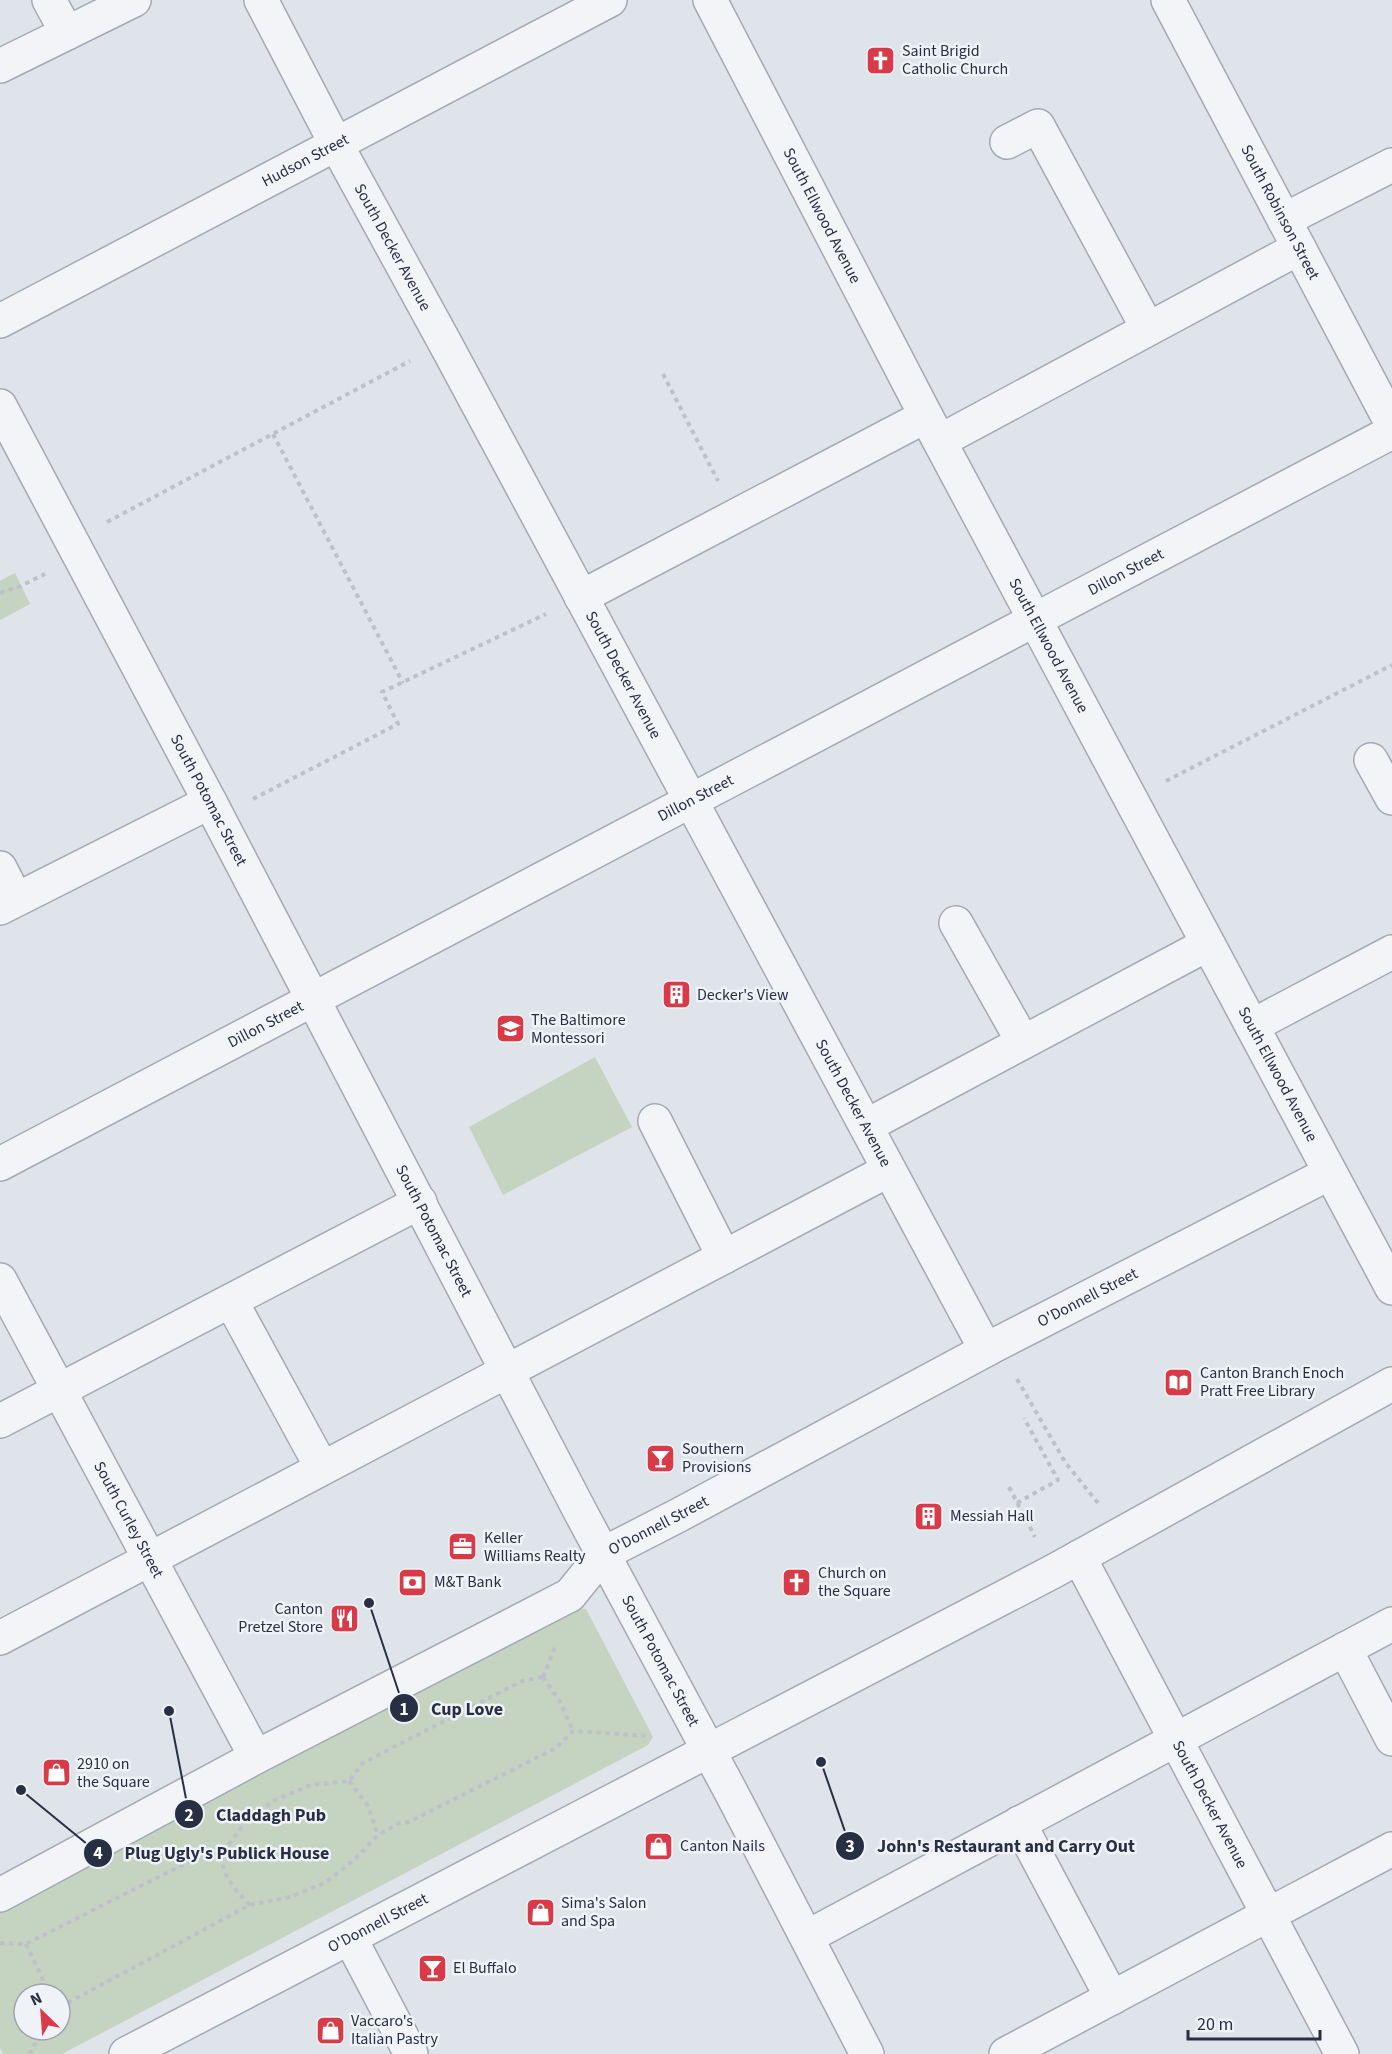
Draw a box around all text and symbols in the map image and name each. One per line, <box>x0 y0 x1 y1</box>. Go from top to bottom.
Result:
place label: Saint Brigid Catholic Church <box>902 40 1008 80</box>
church icon: Saint Brigid Catholic Church <box>865 44 897 76</box>
street label: Hudson Street <box>258 128 353 192</box>
street label: South Robinson Street <box>1235 141 1325 284</box>
street label: South Ellwood Avenue <box>778 144 866 287</box>
street label: South Decker Avenue <box>349 180 436 315</box>
street label: Dillon Street <box>1084 543 1168 601</box>
street label: South Ellwood Avenue <box>1004 574 1094 717</box>
street label: South Decker Avenue <box>580 607 667 743</box>
street label: South Potomac Street <box>165 730 253 870</box>
street label: Dillon Street <box>654 769 738 827</box>
building icon: Decker's View <box>660 979 692 1011</box>
place label: Decker's View <box>697 984 789 1006</box>
street label: Dillon Street <box>224 995 308 1053</box>
street label: South Ellwood Avenue <box>1233 1003 1323 1146</box>
place label: The Baltimore Montessori <box>531 1009 626 1049</box>
school or university icon: The Baltimore Montessori <box>494 1013 526 1045</box>
street label: South Decker Avenue <box>810 1035 897 1171</box>
street label: South Potomac Street <box>390 1161 478 1301</box>
street label: O'Donnell Street <box>1033 1262 1142 1332</box>
place label: Canton Branch Enoch Pratt Free Library <box>1200 1362 1344 1402</box>
library icon: Canton Branch Enoch Pratt Free Library <box>1163 1366 1195 1398</box>
place label: Southern Provisions <box>682 1438 752 1478</box>
bar icon: Southern Provisions <box>645 1442 677 1474</box>
street label: South Curley Street <box>88 1457 169 1582</box>
street label: O'Donnell Street <box>604 1490 713 1561</box>
building icon: Messiah Hall <box>913 1500 945 1532</box>
place label: Messiah Hall <box>950 1505 1034 1527</box>
place label: Keller Williams Realty <box>484 1527 586 1567</box>
office icon: Keller Williams Realty <box>447 1531 479 1563</box>
place label: Church on the Square <box>818 1562 891 1602</box>
bank icon: M&T Bank <box>397 1566 429 1598</box>
church icon: Church on the Square <box>781 1566 813 1598</box>
place label: M&T Bank <box>434 1571 501 1593</box>
street label: South Potomac Street <box>616 1591 705 1731</box>
place label: Canton Pretzel Store <box>238 1598 323 1638</box>
restaurant icon: Canton Pretzel Store <box>328 1602 360 1634</box>
callout: Cup Love <box>389 1690 514 1726</box>
text: 1 <box>399 1697 409 1722</box>
text: Cup Love <box>431 1697 503 1722</box>
street label: South Decker Avenue <box>1167 1737 1253 1872</box>
place label: 2910 on the Square <box>77 1753 150 1793</box>
shop icon: 2910 on the Square <box>40 1757 72 1789</box>
callout: Claddagh Pub <box>174 1796 337 1832</box>
text: 2 <box>184 1803 194 1828</box>
text: Claddagh Pub <box>216 1803 326 1828</box>
callout: John's Restaurant and Carry Out <box>835 1828 1147 1864</box>
shop icon: Canton Nails <box>643 1830 675 1862</box>
text: 3 <box>845 1834 855 1859</box>
text: John's Restaurant and Carry Out <box>877 1834 1135 1859</box>
callout: Plug Ugly's Publick House <box>83 1835 342 1871</box>
place label: Canton Nails <box>680 1835 765 1857</box>
text: 4 <box>93 1841 103 1866</box>
text: Plug Ugly's Publick House <box>125 1841 329 1866</box>
street label: O'Donnell Street <box>324 1887 432 1958</box>
place label: Sima's Salon and Spa <box>561 1892 647 1932</box>
shop icon: Sima's Salon and Spa <box>524 1896 556 1928</box>
bar icon: El Buffalo <box>416 1952 448 1984</box>
place label: El Buffalo <box>453 1957 517 1979</box>
north arrow <box>12 1982 72 2042</box>
text: N <box>27 1987 46 2012</box>
scale bar <box>1188 2003 1320 2041</box>
place label: Vaccaro's Italian Pastry <box>351 2010 439 2050</box>
text: 20 m <box>1197 2012 1233 2037</box>
shop icon: Vaccaro's Italian Pastry <box>314 2014 346 2046</box>

